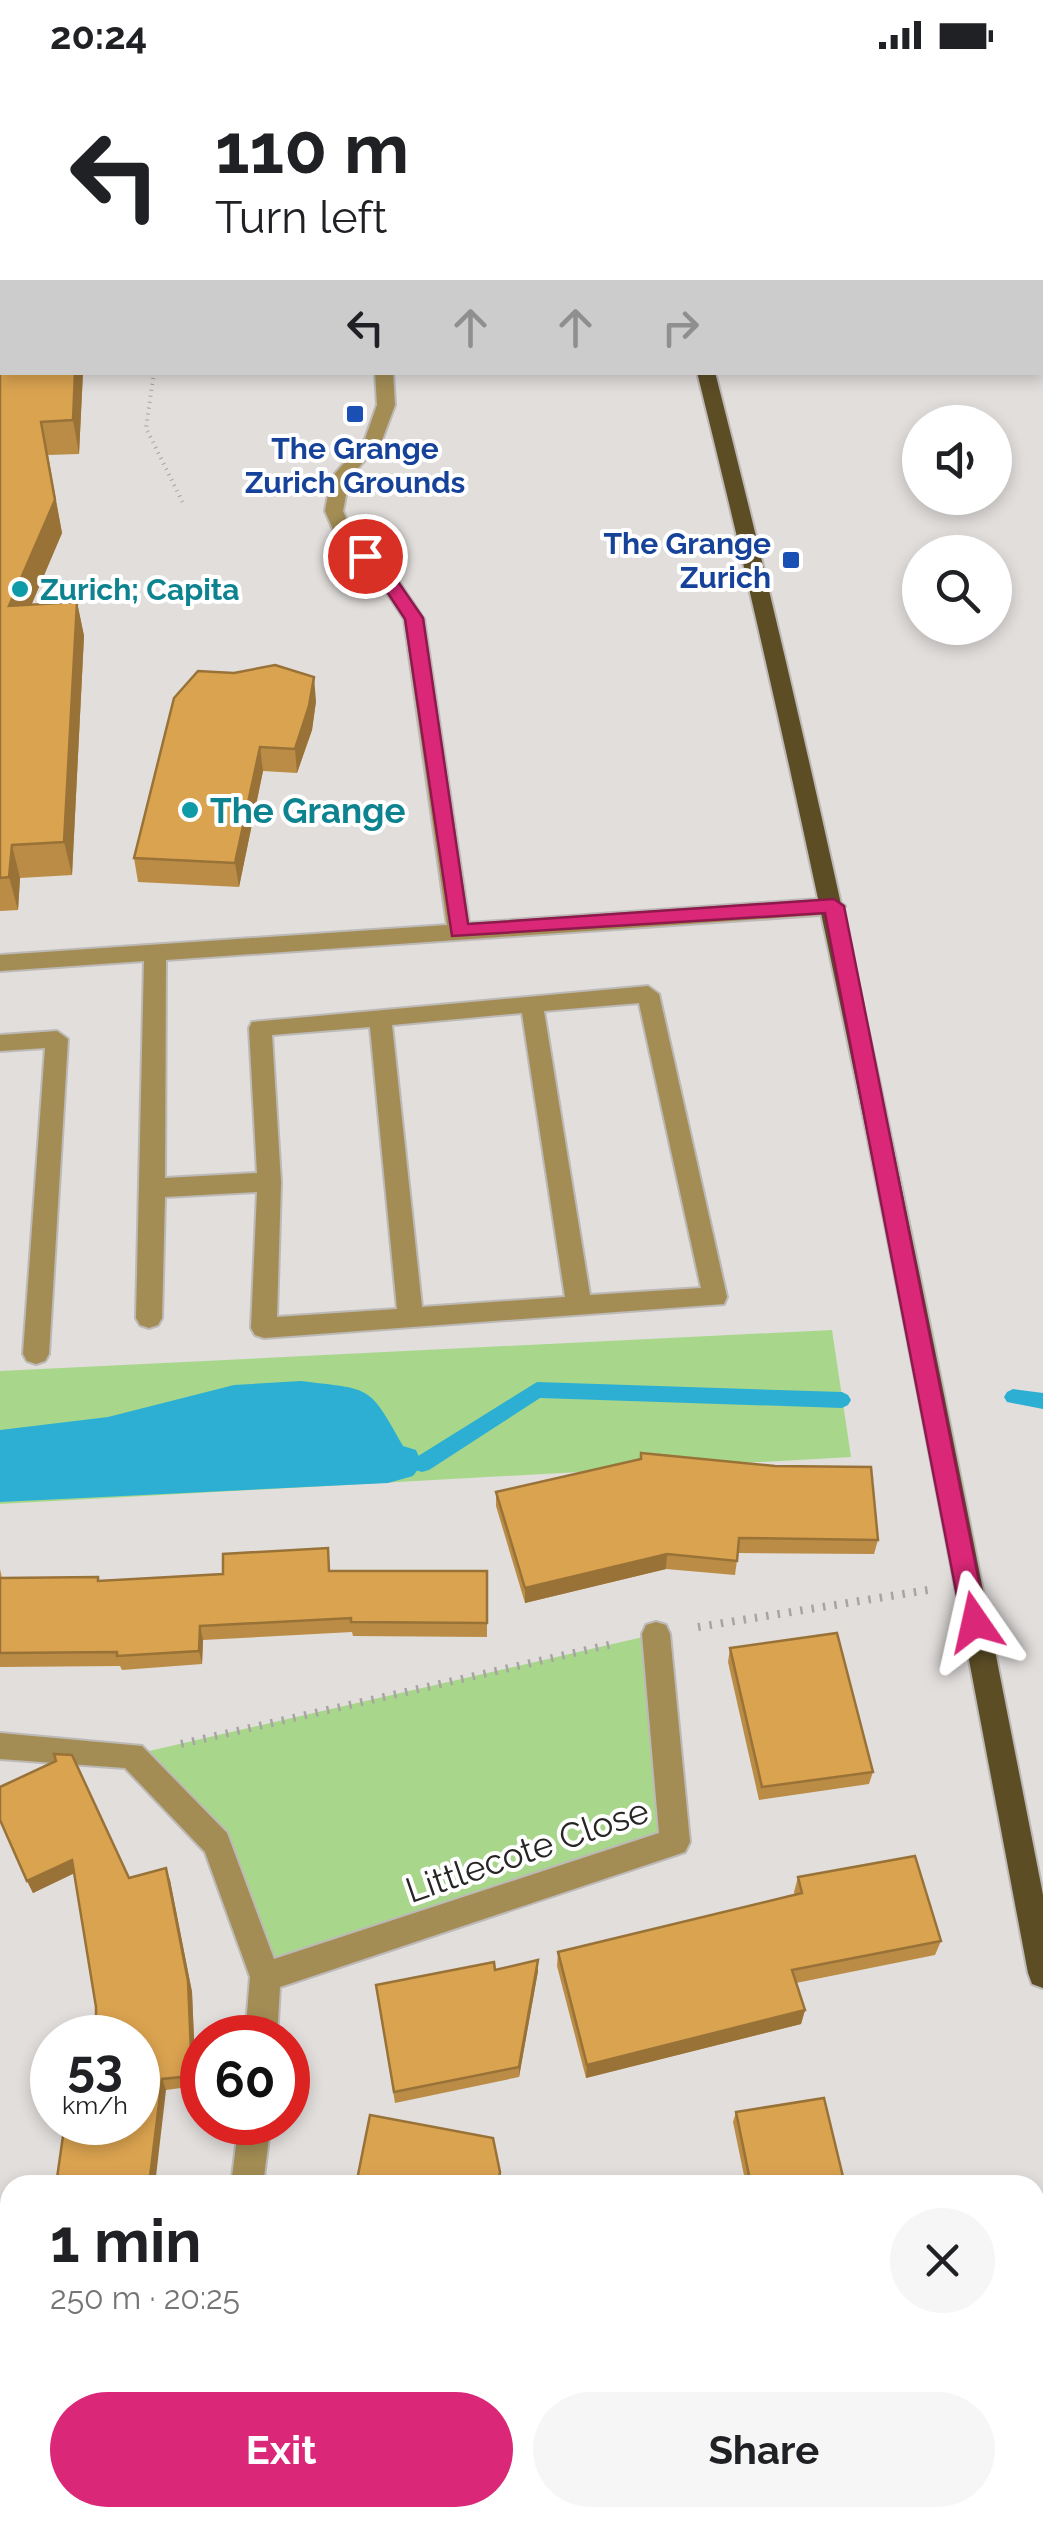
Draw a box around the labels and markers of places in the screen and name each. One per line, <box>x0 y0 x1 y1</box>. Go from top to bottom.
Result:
marker: The Grange Zurich Grounds <box>344 403 366 425</box>
place label: The Grange Zurich Grounds <box>245 431 465 500</box>
pin <box>323 514 408 599</box>
place label: The Grange Zurich <box>604 526 771 595</box>
marker: The Grange Zurich <box>780 549 802 571</box>
place label: Zurich; Capita <box>40 572 240 607</box>
marker: Zurich; Capita <box>9 578 31 600</box>
place label: The Grange <box>210 790 405 831</box>
marker: The Grange <box>179 799 201 821</box>

